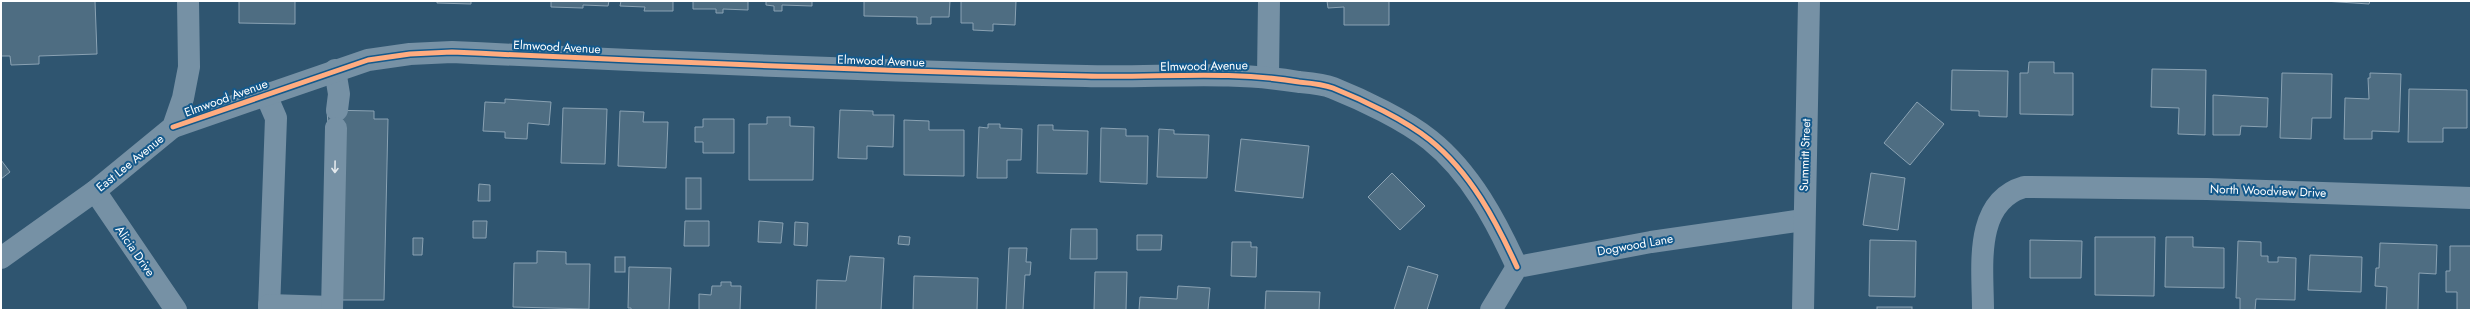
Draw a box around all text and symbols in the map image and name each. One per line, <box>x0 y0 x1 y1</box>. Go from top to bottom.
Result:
street label: Elmwood Avenue <box>513 36 601 58</box>
street label: Elmwood Avenue <box>837 50 925 72</box>
street label: Elmwood Avenue <box>1160 56 1248 76</box>
street label: Elmwood Avenue <box>182 75 270 121</box>
street label: Summitt Street <box>1795 118 1815 192</box>
street label: East Lee Avenue <box>92 130 168 196</box>
one-way arrow <box>332 160 339 173</box>
street label: North Woodview Drive <box>2209 180 2327 202</box>
street label: Alicia Drive <box>111 222 159 280</box>
street label: Dogwood Lane <box>1596 229 1674 261</box>

